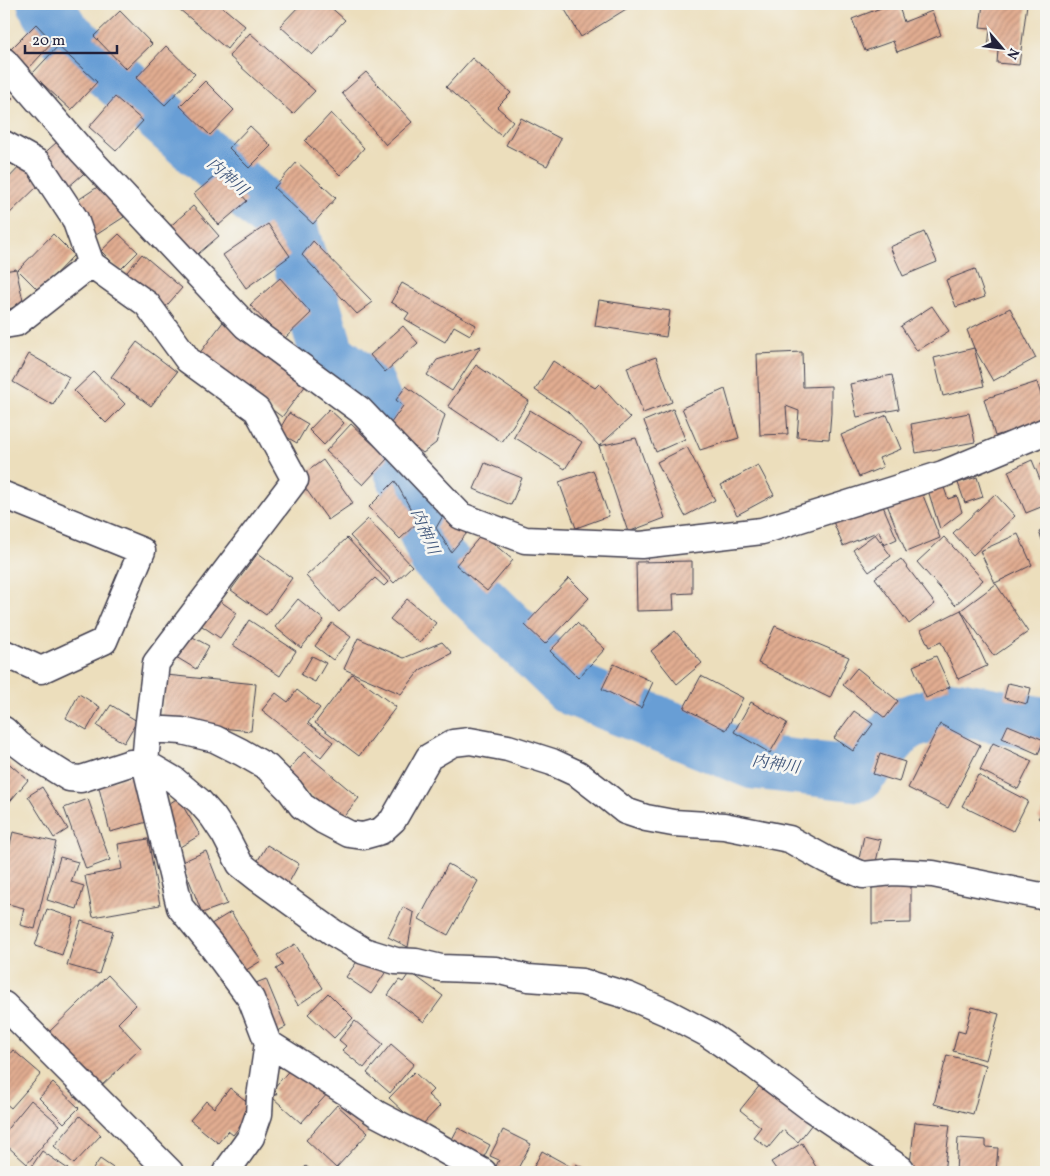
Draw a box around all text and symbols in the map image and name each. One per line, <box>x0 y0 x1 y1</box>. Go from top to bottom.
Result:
scale bar <box>25 22 118 54</box>
north arrow <box>978 22 1028 72</box>
text: 20 m <box>32 31 65 52</box>
text: N <box>1001 44 1023 62</box>
water label: 内神川 <box>201 153 254 203</box>
water label: 内神川 <box>405 505 444 560</box>
water label: 内神川 <box>750 750 803 780</box>

